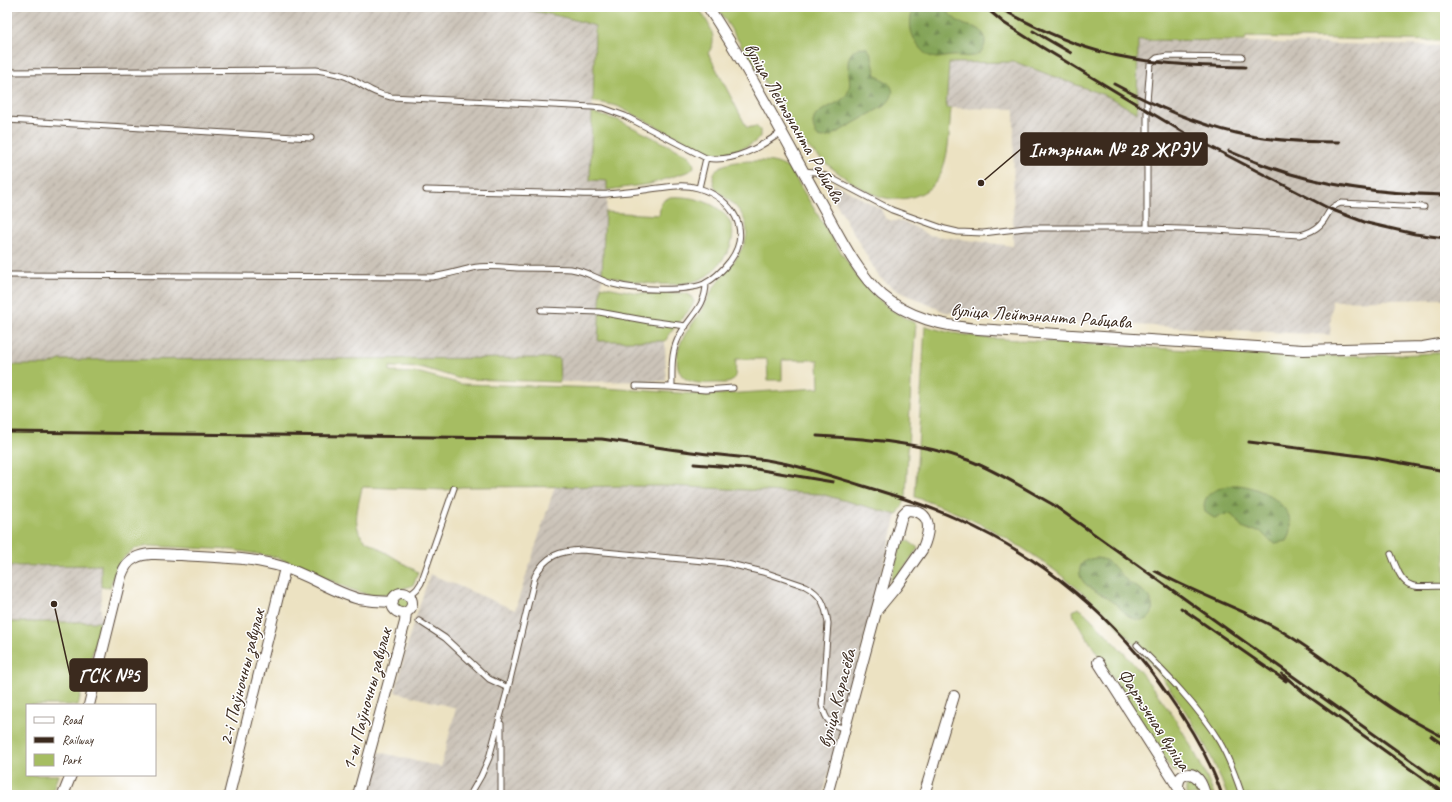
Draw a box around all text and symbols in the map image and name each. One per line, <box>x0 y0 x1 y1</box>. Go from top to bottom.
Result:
street label: вуліца Лейтэнанта Рабцава <box>739 38 850 208</box>
callout: Інтэрнат № 28 ЖРЭУ <box>1021 133 1207 165</box>
text: Інтэрнат № 28 ЖРЭУ <box>1029 137 1202 162</box>
street label: вуліца Лейтэнанта Рабцава <box>950 298 1133 334</box>
street label: 2-і Паўночны завулак <box>213 605 271 748</box>
street label: 1-ы Паўночны завулак <box>336 624 398 773</box>
street label: вуліца Карасёва <box>812 645 862 750</box>
callout: ГСК №5 <box>70 659 147 691</box>
text: ГСК №5 <box>79 663 142 688</box>
street label: Фартэчная вуліца <box>1112 664 1197 776</box>
legend <box>26 704 156 776</box>
text: Road <box>62 712 84 728</box>
text: Railway <box>62 732 94 748</box>
text: Park <box>62 752 83 768</box>

